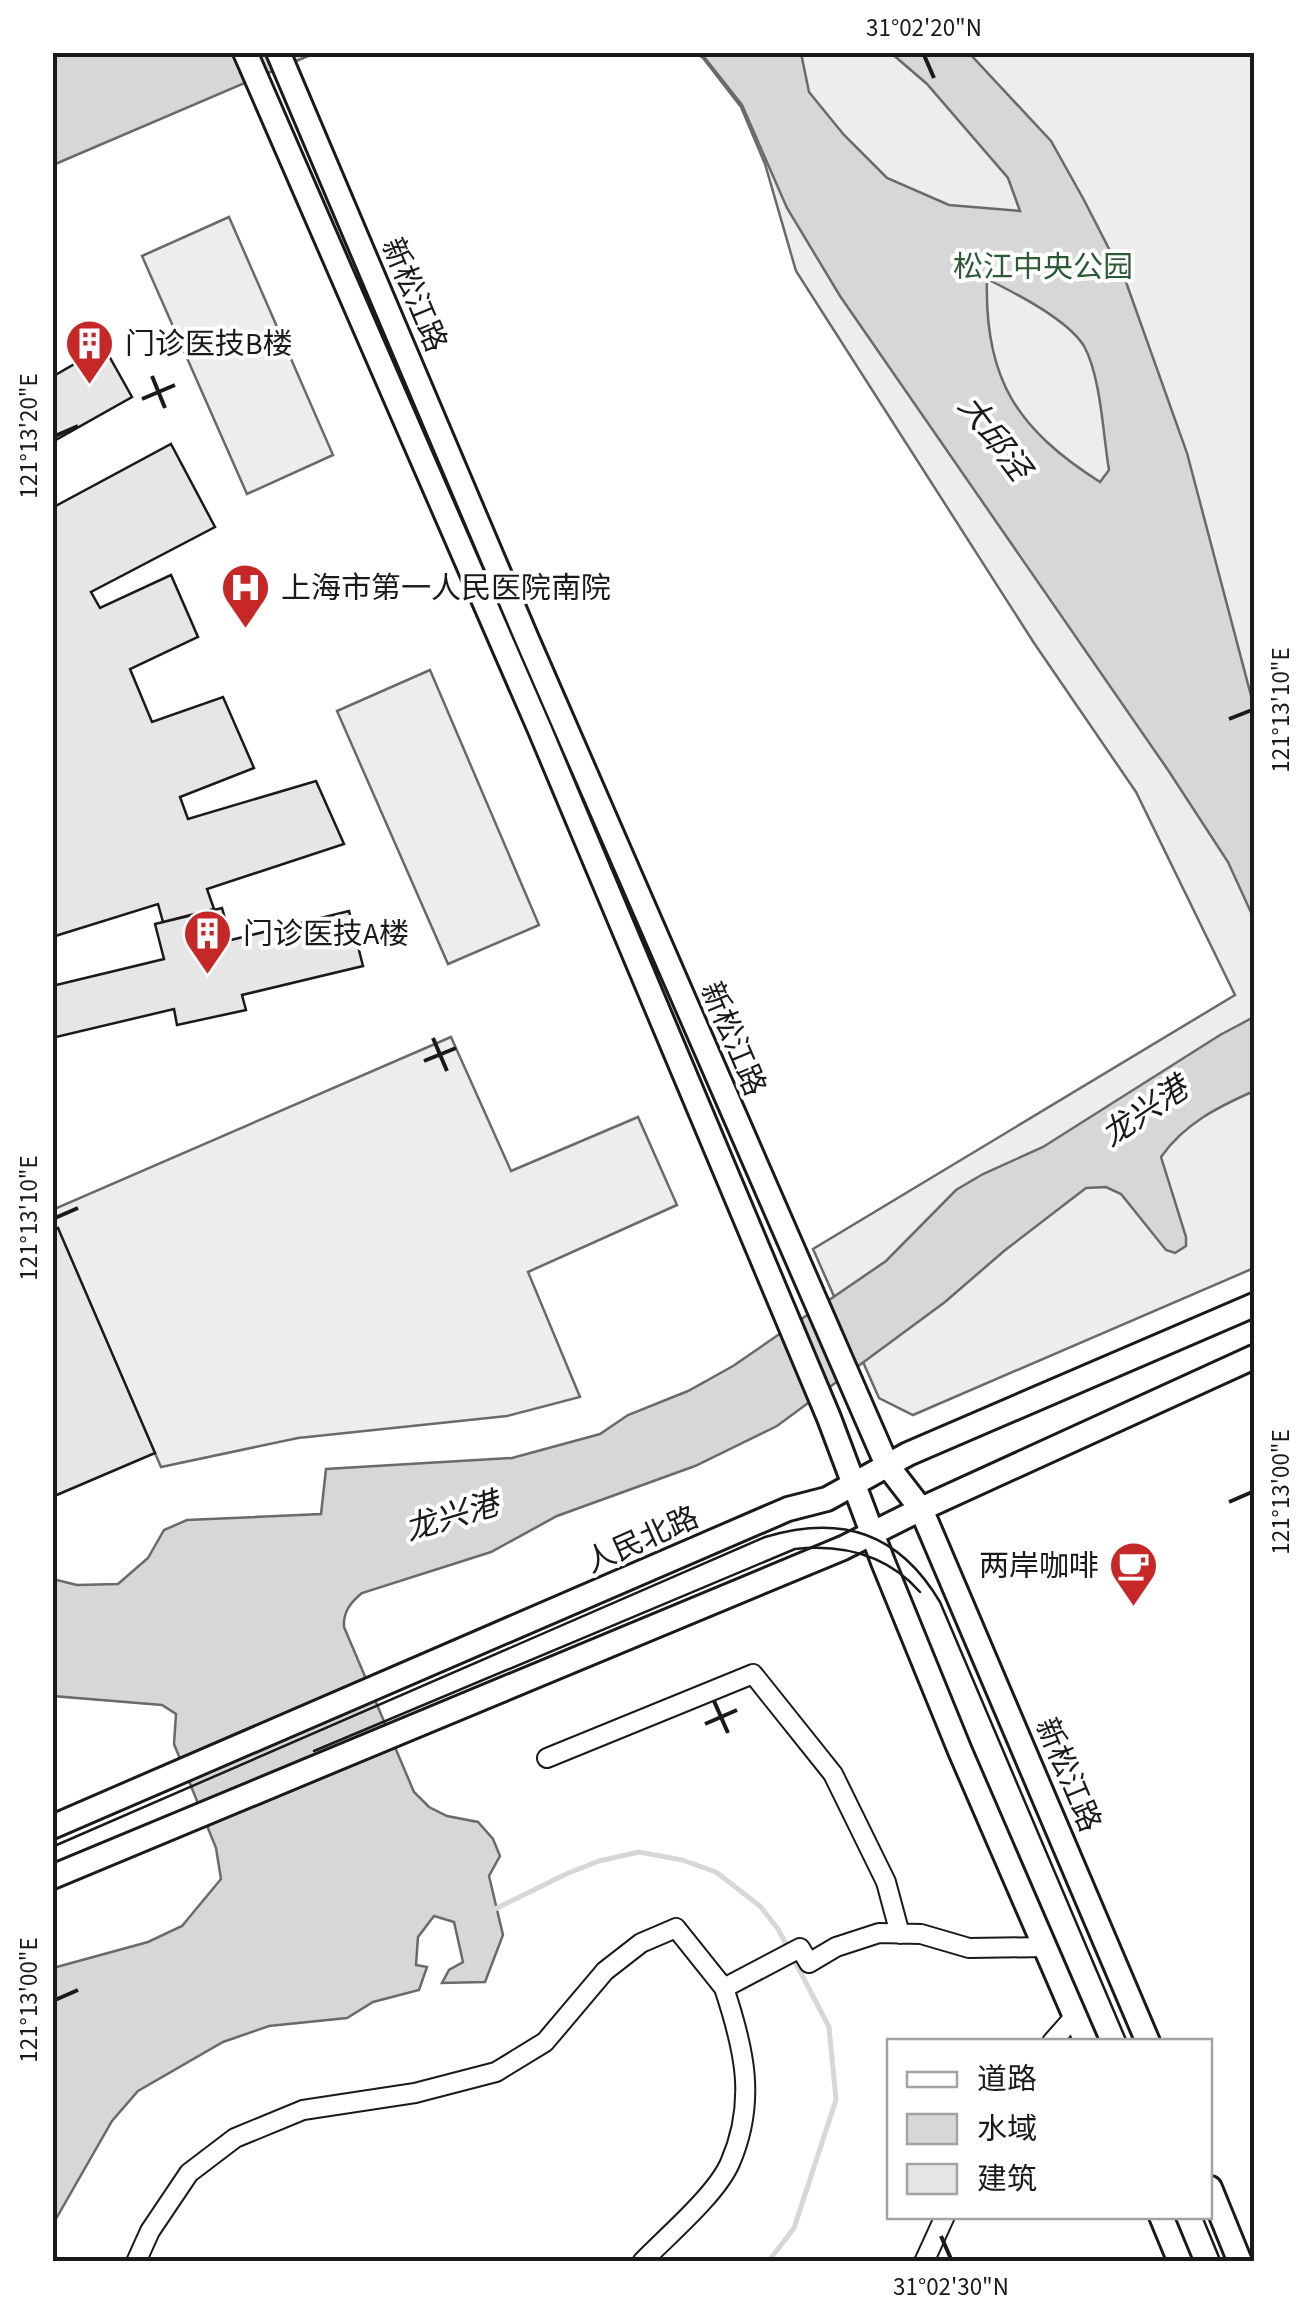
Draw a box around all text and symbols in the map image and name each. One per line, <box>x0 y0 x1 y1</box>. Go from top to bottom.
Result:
text: 31°02'20"N <box>866 10 982 46</box>
street label: 新松江路 <box>371 231 457 359</box>
park label: 松江中央公园 <box>953 246 1133 289</box>
building icon: 门诊医技B楼 <box>64 318 116 386</box>
place label: 门诊医技B楼 <box>125 323 293 366</box>
text: 121°13'20"E <box>11 373 47 499</box>
water label: 大邱泾 <box>947 386 1043 493</box>
hospital icon: 上海市第一人民医院南院 <box>220 562 272 630</box>
place label: 上海市第一人民医院南院 <box>281 567 611 610</box>
text: 121°13'10"E <box>1263 647 1299 773</box>
building icon: 门诊医技A楼 <box>182 908 234 976</box>
place label: 门诊医技A楼 <box>243 913 409 956</box>
street label: 新松江路 <box>690 975 776 1103</box>
water label: 龙兴港 <box>1092 1064 1201 1158</box>
text: 121°13'10"E <box>11 1155 47 1281</box>
text: 121°13'00"E <box>1263 1429 1299 1555</box>
water label: 龙兴港 <box>399 1480 508 1553</box>
street label: 人民北路 <box>578 1496 706 1584</box>
cafe icon: 两岸咖啡 <box>1108 1540 1160 1608</box>
place label: 两岸咖啡 <box>979 1545 1099 1588</box>
street label: 新松江路 <box>1025 1711 1111 1839</box>
text: 121°13'00"E <box>11 1937 47 2063</box>
legend <box>887 2039 1212 2219</box>
text: 道路 <box>977 2058 1037 2101</box>
text: 水域 <box>977 2108 1037 2151</box>
text: 建筑 <box>977 2158 1037 2201</box>
text: 31°02'30"N <box>893 2269 1009 2305</box>

